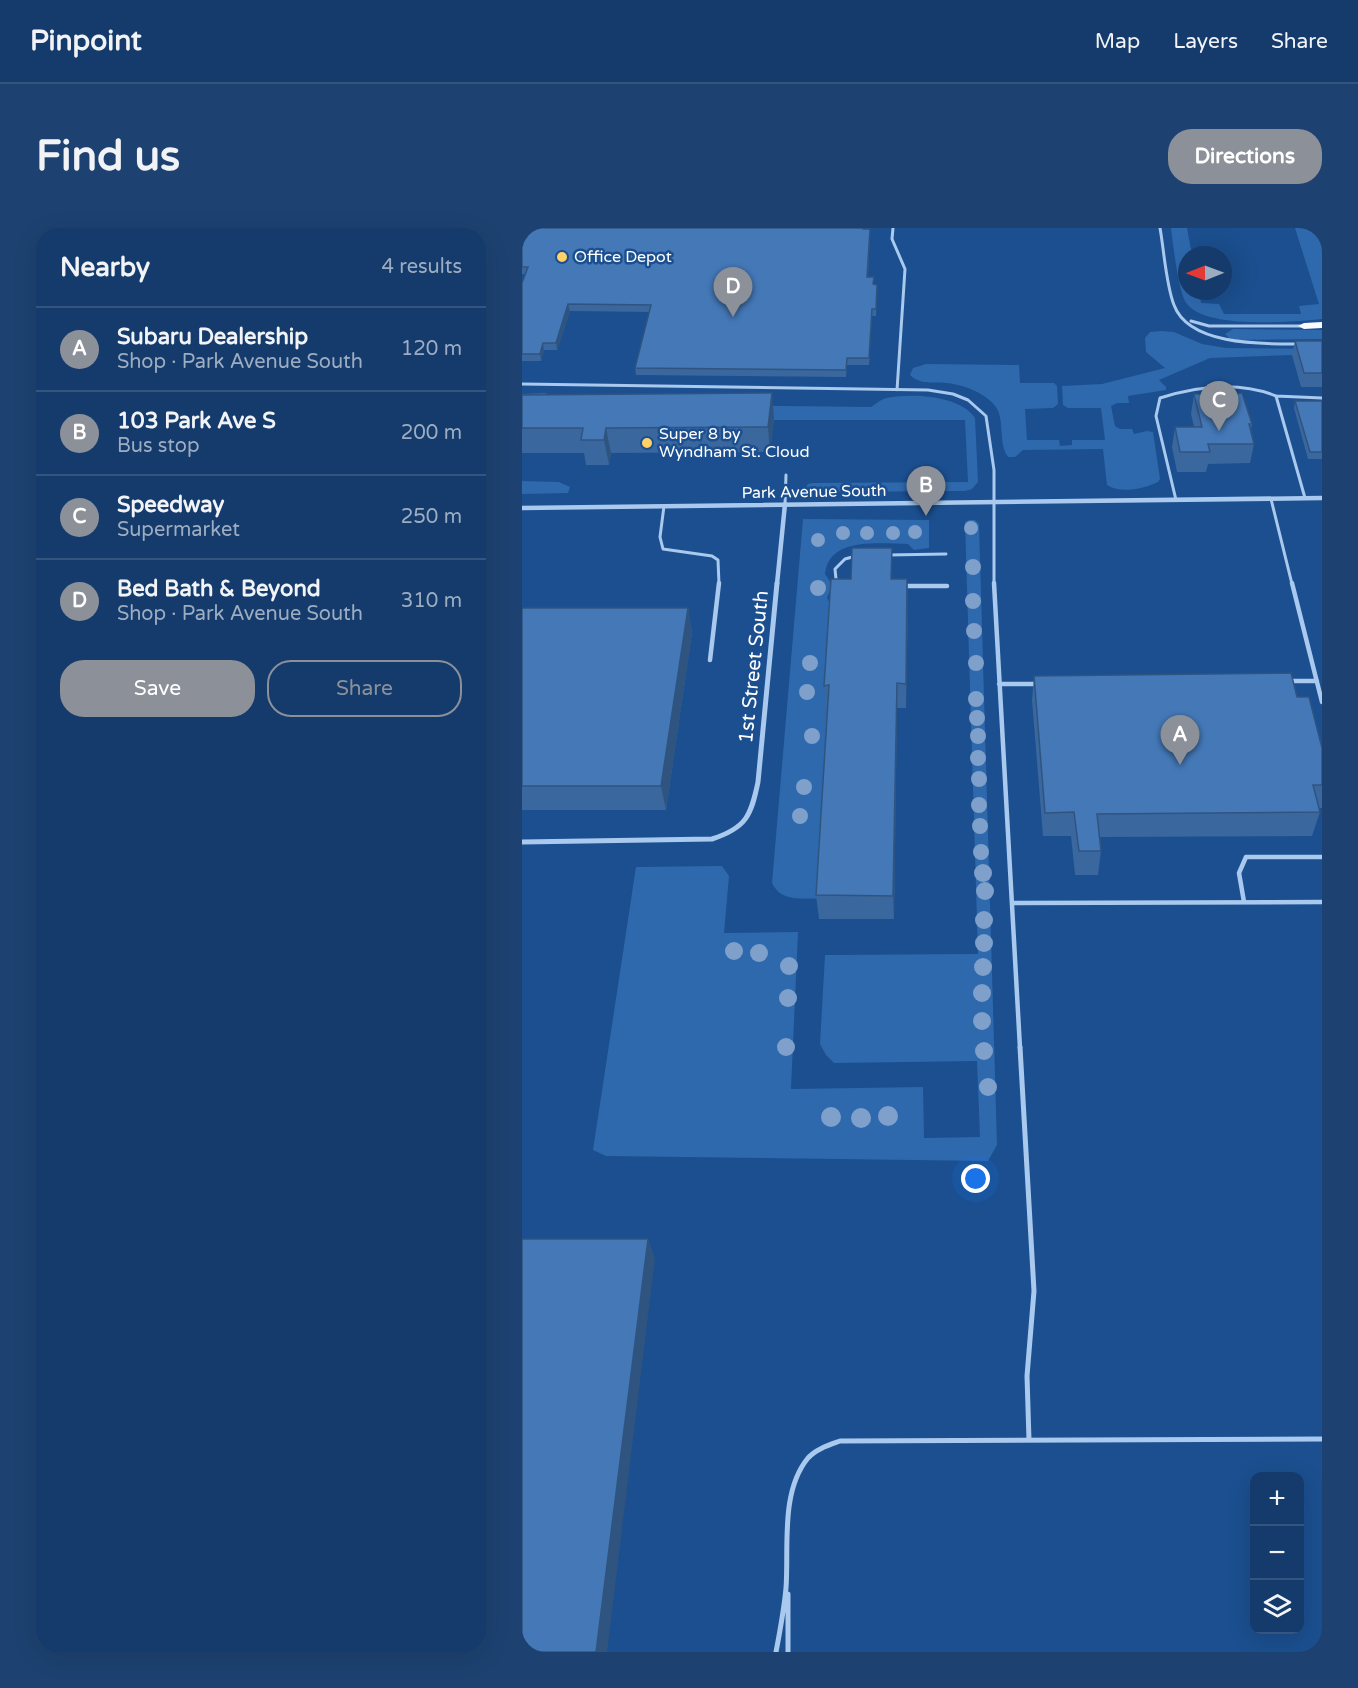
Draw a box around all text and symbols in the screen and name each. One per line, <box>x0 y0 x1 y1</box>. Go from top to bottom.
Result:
text: Pinpoint <box>30 24 142 58</box>
text: Map <box>1095 29 1140 54</box>
text: Layers <box>1173 29 1238 54</box>
text: Share <box>1271 29 1328 54</box>
button: Directions <box>1168 129 1322 184</box>
text: Find us <box>36 131 180 182</box>
north arrow <box>1178 246 1232 300</box>
place label: Office Depot <box>574 247 672 267</box>
marker: Office Depot <box>555 250 569 264</box>
text: Nearby <box>60 252 150 283</box>
text: 4 results <box>382 255 462 279</box>
pin: D <box>714 268 752 317</box>
text: Subaru Dealership <box>117 324 308 350</box>
text: A <box>72 337 87 361</box>
text: 120 m <box>401 337 462 361</box>
text: Shop · Park Avenue South <box>117 350 363 374</box>
pin: C <box>1200 382 1238 431</box>
text: 103 Park Ave S <box>117 408 276 434</box>
text: B <box>73 421 86 445</box>
text: 200 m <box>401 421 462 445</box>
place label: Super 8 by Wyndham St. Cloud <box>659 424 810 462</box>
text: Bus stop <box>117 434 200 458</box>
marker: Super 8 by Wyndham St. Cloud <box>640 436 654 450</box>
pin: B <box>906 466 946 516</box>
street label: Park Avenue South <box>741 481 887 503</box>
text: Speedway <box>117 492 224 518</box>
text: C <box>73 505 86 529</box>
text: 250 m <box>401 505 462 529</box>
text: Supermarket <box>117 518 240 542</box>
text: Bed Bath & Beyond <box>117 576 321 602</box>
text: D <box>72 589 87 613</box>
text: 310 m <box>401 589 462 613</box>
street label: 1st Street South <box>734 589 774 745</box>
text: Shop · Park Avenue South <box>117 602 363 626</box>
button: Save <box>60 660 255 717</box>
button: Share <box>267 660 462 717</box>
pin: A <box>1160 716 1200 765</box>
your location <box>961 1164 990 1193</box>
map controls <box>1250 1472 1304 1634</box>
button: + <box>1250 1472 1304 1526</box>
button: − <box>1250 1526 1304 1580</box>
button: layers <box>1250 1580 1304 1634</box>

